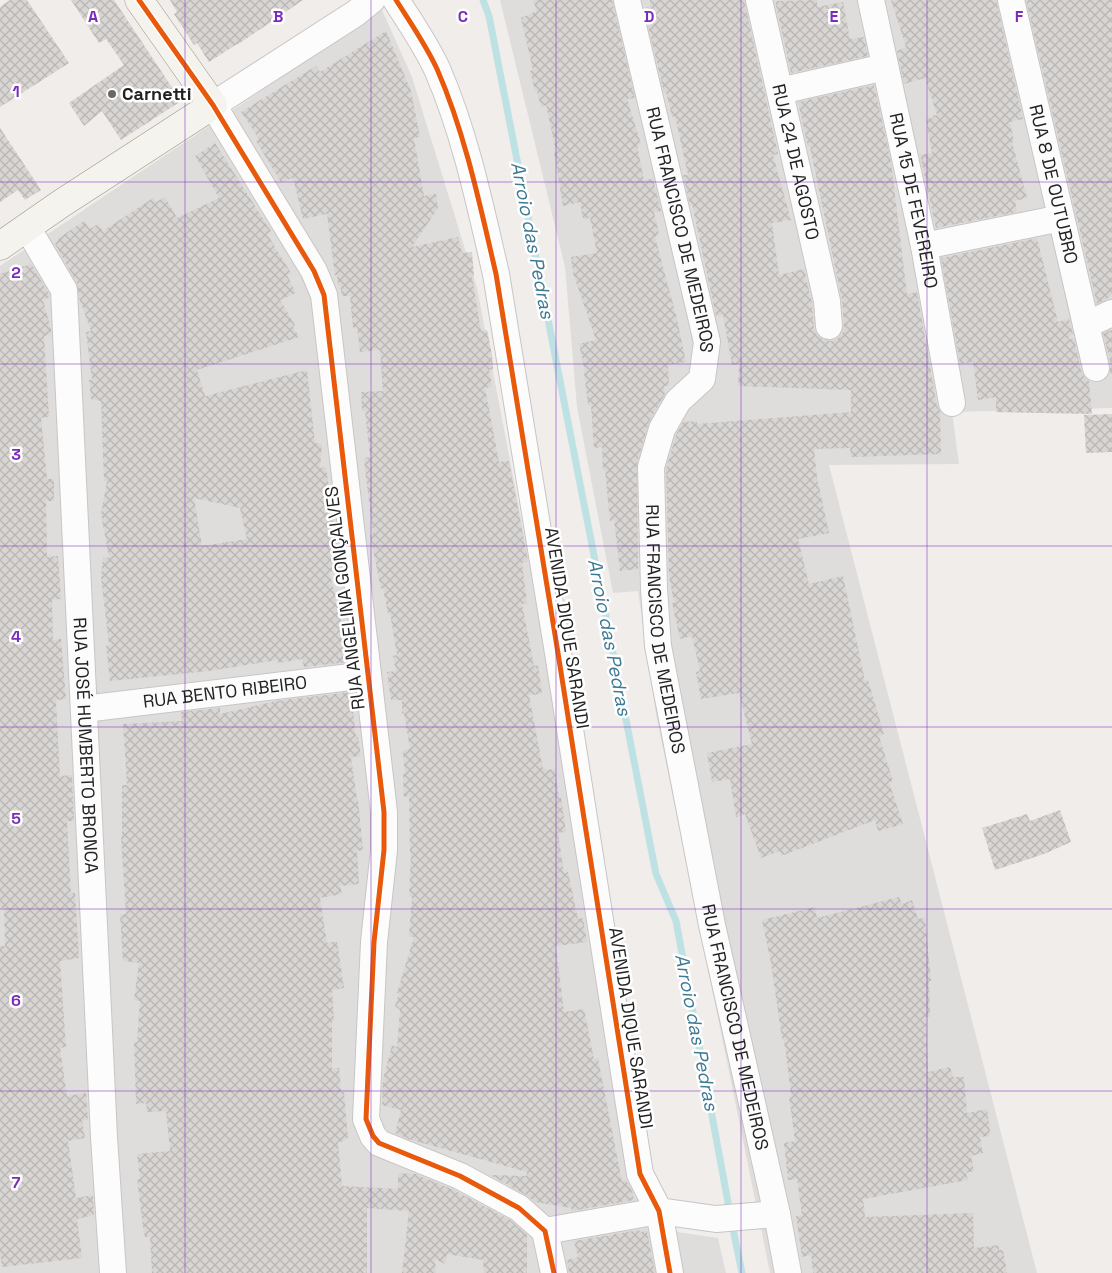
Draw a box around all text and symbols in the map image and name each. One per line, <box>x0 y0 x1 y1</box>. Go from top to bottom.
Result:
text: A <box>88 6 98 27</box>
text: B <box>273 6 283 27</box>
text: C <box>458 6 468 27</box>
text: D <box>644 6 654 27</box>
text: E <box>830 6 839 27</box>
text: F <box>1015 6 1024 27</box>
text: 1 <box>12 81 20 102</box>
place label: Carnetti <box>122 82 191 105</box>
street label: RUA 24 DE AGOSTO <box>767 82 825 242</box>
marker: Carnetti <box>106 88 118 100</box>
street label: RUA 8 DE OUTUBRO <box>1024 102 1084 266</box>
street label: RUA FRANCISCO DE MEDEIROS <box>641 104 719 354</box>
street label: RUA 15 DE FEVEREIRO <box>885 110 943 290</box>
water label: Arroio das Pedras <box>505 160 560 322</box>
text: 2 <box>11 262 21 283</box>
text: 3 <box>11 444 21 465</box>
street label: RUA ANGELINA GONÇALVES <box>319 485 370 711</box>
street label: RUA FRANCISCO DE MEDEIROS <box>641 504 691 756</box>
street label: AVENIDA DIQUE SARANDI <box>540 525 595 730</box>
water label: Arroio das Pedras <box>582 557 637 719</box>
street label: RUA JOSÉ HUMBERTO BRONCA <box>68 617 104 874</box>
text: 4 <box>11 626 21 647</box>
street label: RUA BENTO RIBEIRO <box>142 670 308 713</box>
text: 5 <box>11 808 21 829</box>
street label: RUA FRANCISCO DE MEDEIROS <box>697 902 774 1152</box>
street label: AVENIDA DIQUE SARANDI <box>604 925 659 1130</box>
water label: Arroio das Pedras <box>669 952 724 1114</box>
text: 6 <box>11 990 21 1011</box>
text: 7 <box>12 1172 21 1193</box>

